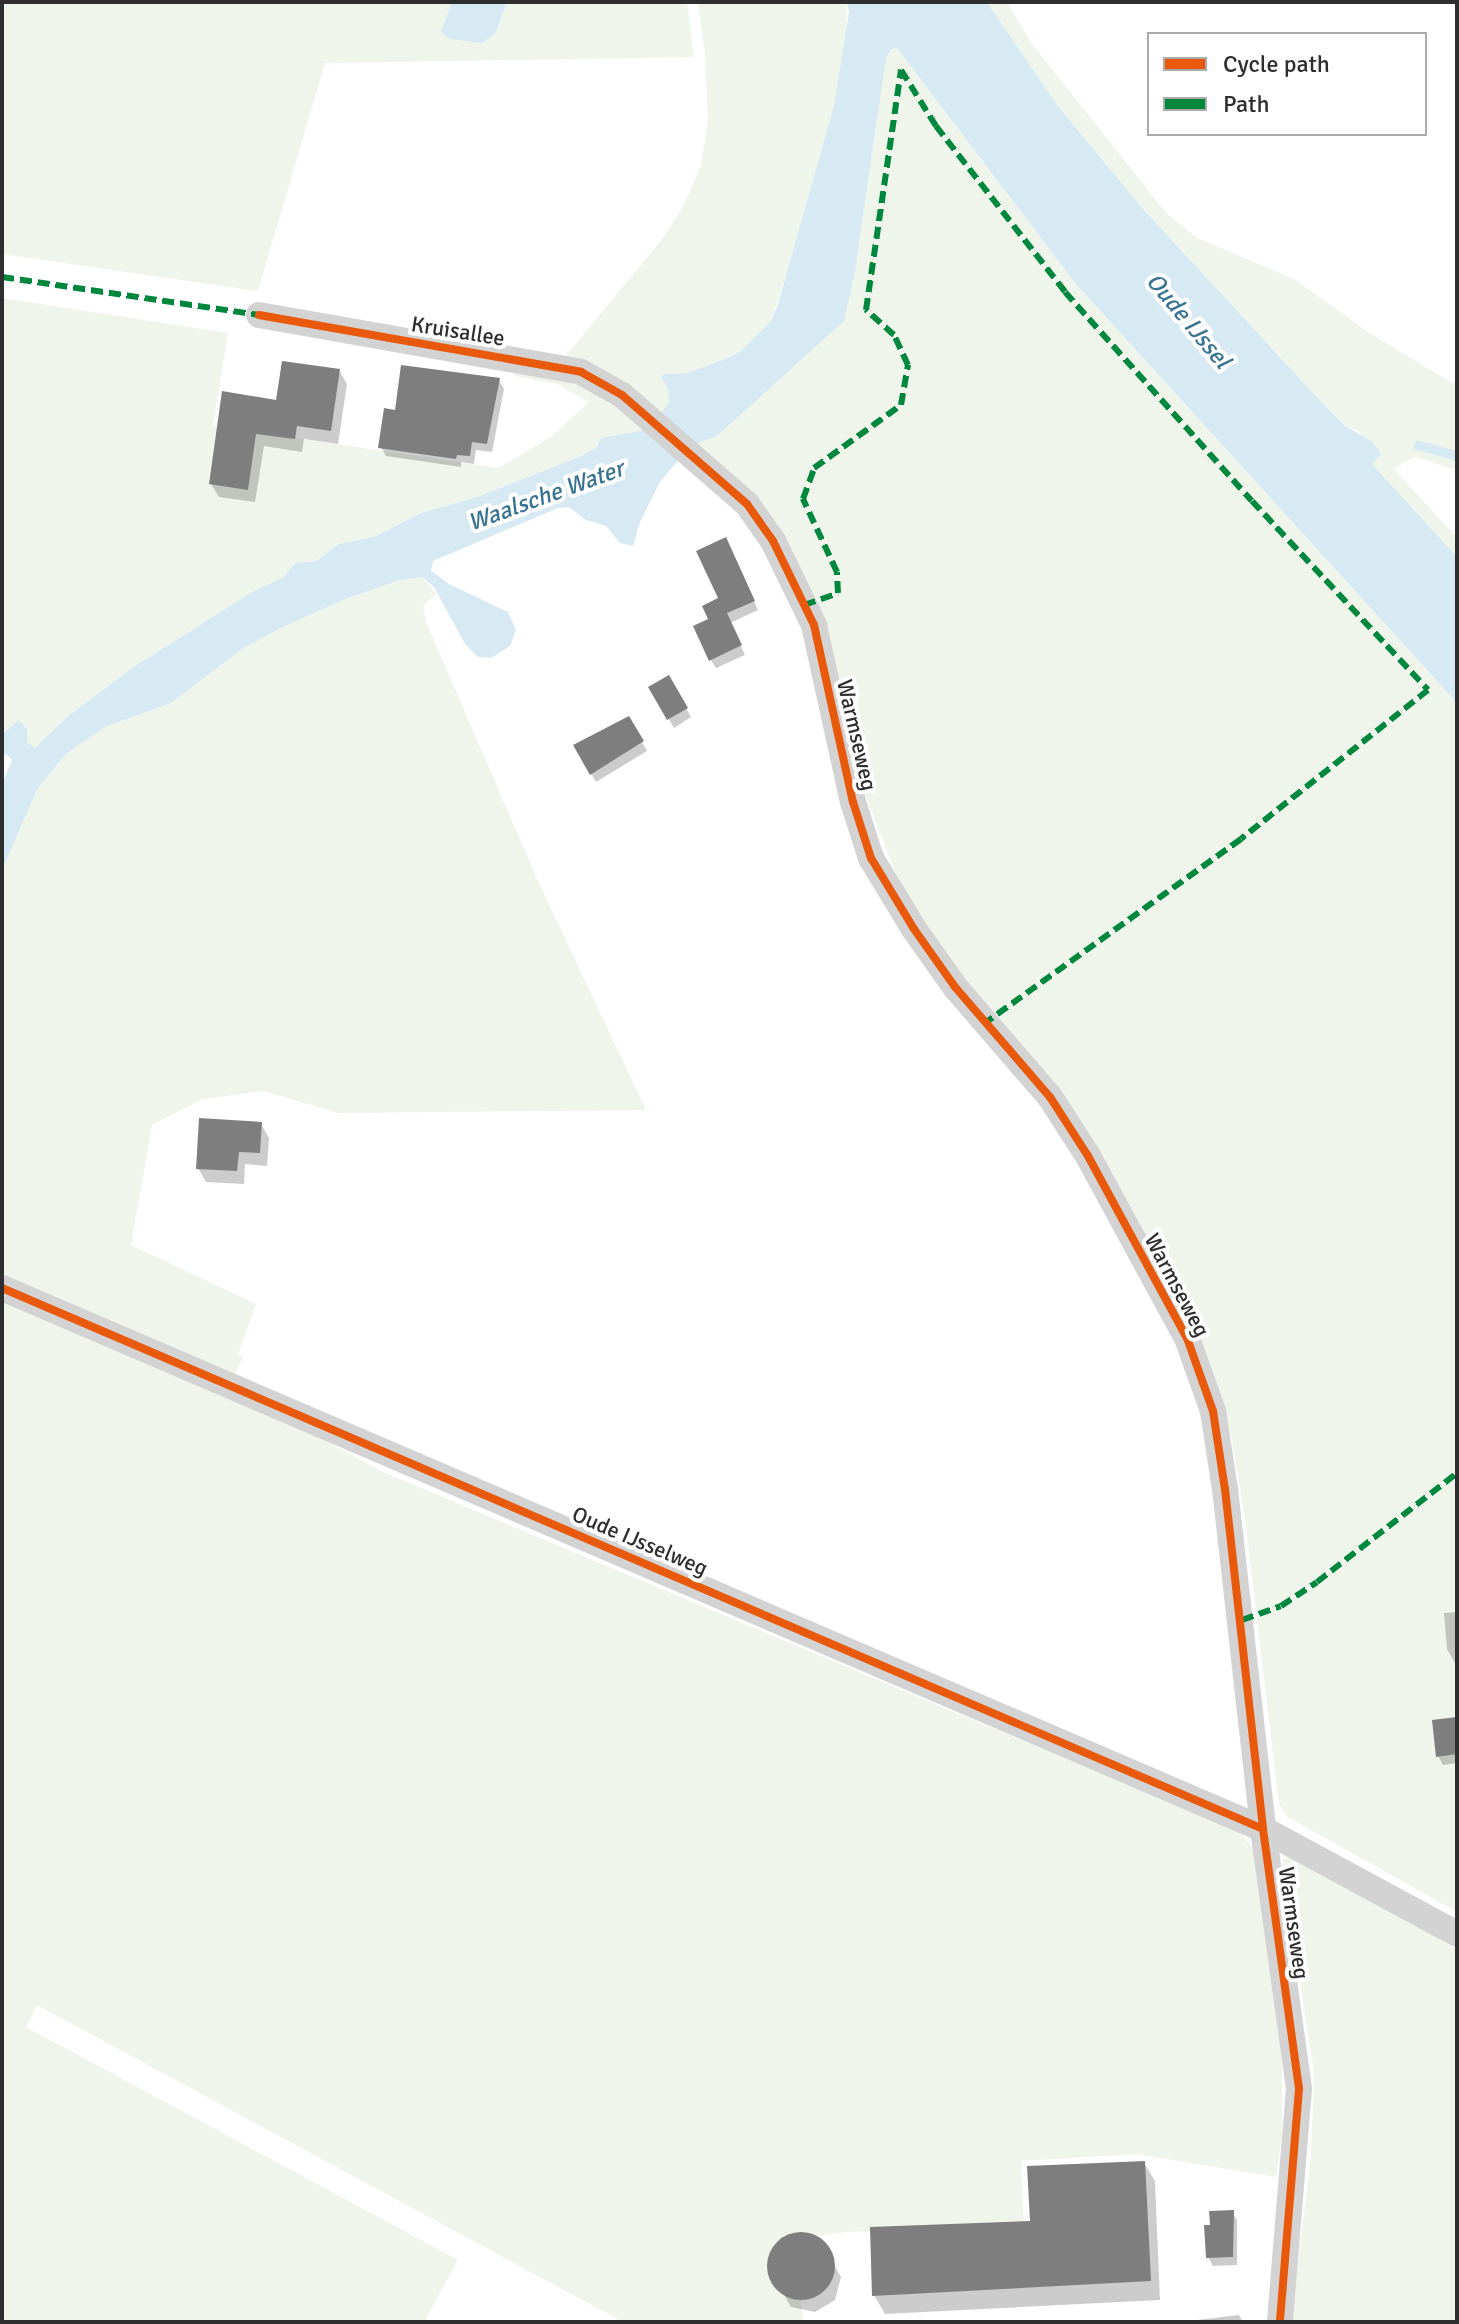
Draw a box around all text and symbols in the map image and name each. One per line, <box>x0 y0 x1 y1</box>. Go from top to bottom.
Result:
legend <box>1147 32 1427 136</box>
text: Cycle path <box>1223 49 1330 79</box>
text: Path <box>1223 89 1269 119</box>
water label: Oude IJssel <box>1140 267 1236 375</box>
street label: Kruisallee <box>409 311 507 351</box>
water label: Waalsche Water <box>464 455 628 537</box>
street label: Warmseweg <box>831 677 883 793</box>
street label: Warmseweg <box>1139 1229 1215 1341</box>
street label: Oude IJsselweg <box>568 1501 712 1581</box>
street label: Warmseweg <box>1273 1865 1315 1981</box>

